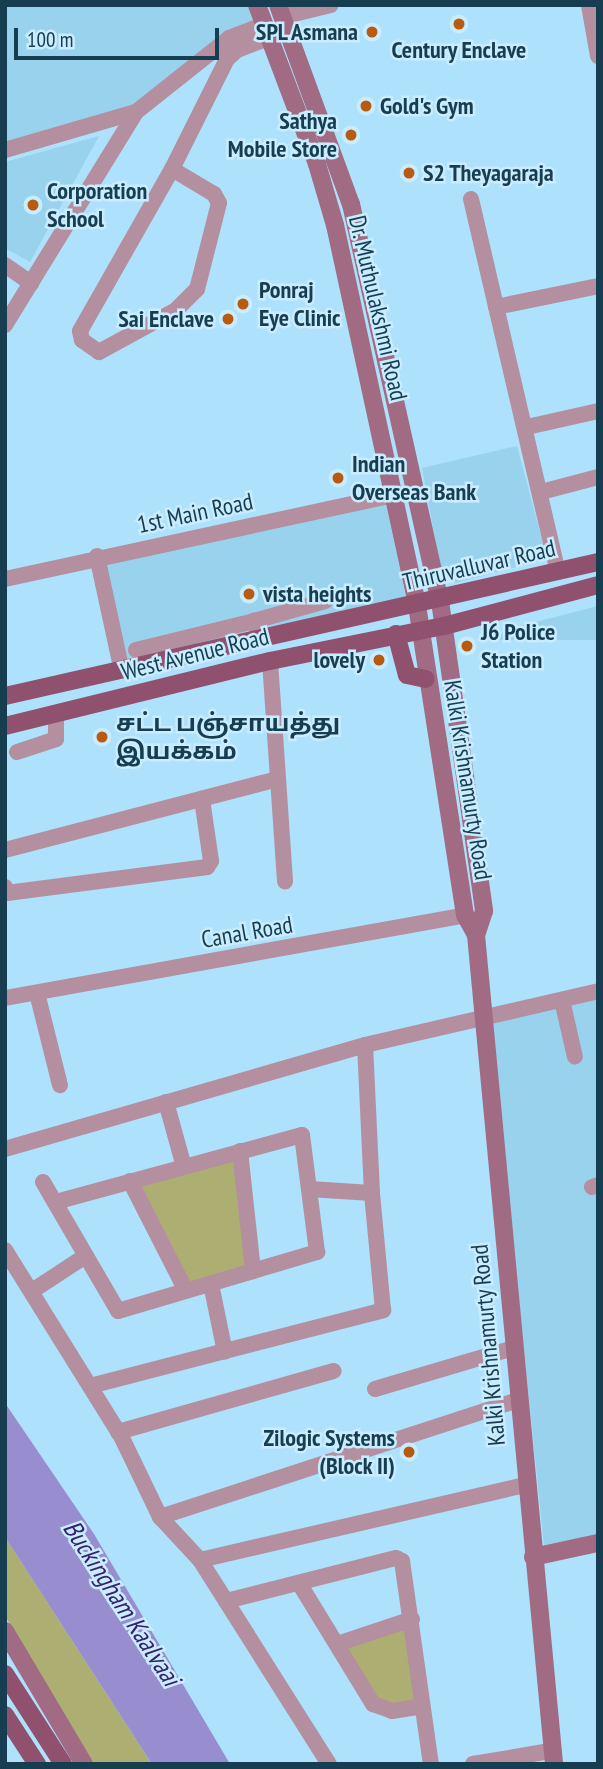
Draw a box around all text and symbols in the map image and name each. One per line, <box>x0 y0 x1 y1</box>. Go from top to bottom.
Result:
scale bar <box>18 14 222 58</box>
marker: Century Enclave <box>451 16 467 32</box>
place label: SPL Asmana <box>254 18 358 46</box>
marker: SPL Asmana <box>364 24 380 40</box>
text: 100 m <box>27 26 73 53</box>
place label: Century Enclave <box>391 36 527 64</box>
place label: Gold's Gym <box>380 92 474 120</box>
marker: Gold's Gym <box>358 98 374 114</box>
place label: Sathya Mobile Store <box>228 107 337 163</box>
marker: Sathya Mobile Store <box>343 127 359 143</box>
place label: S2 Theyagaraja <box>423 159 554 187</box>
marker: S2 Theyagaraja <box>401 165 417 181</box>
place label: Corporation School <box>47 177 147 233</box>
marker: Corporation School <box>25 197 41 213</box>
street label: Dr. Muthulakshmi Road <box>343 212 413 404</box>
place label: Ponraj Eye Clinic <box>259 276 341 332</box>
marker: Ponraj Eye Clinic <box>233 294 253 314</box>
place label: Sai Enclave <box>118 305 214 333</box>
marker: Sai Enclave <box>220 311 236 327</box>
place label: Indian Overseas Bank <box>352 450 476 506</box>
marker: Indian Overseas Bank <box>330 470 346 486</box>
street label: 1st Main Road <box>135 487 255 539</box>
street label: Thiruvalluvar Road <box>400 533 558 597</box>
place label: vista heights <box>263 580 371 608</box>
marker: vista heights <box>241 586 257 602</box>
place label: J6 Police Station <box>481 618 555 674</box>
street label: West Avenue Road <box>118 622 272 686</box>
marker: J6 Police Station <box>459 638 475 654</box>
place label: lovely <box>314 646 365 674</box>
marker: lovely <box>371 652 387 668</box>
street label: Kalki Krishnamurty Road <box>438 678 498 882</box>
place label: சட்ட பஞ்சாயத்து இயக்கம் <box>116 709 340 765</box>
marker: சட்ட பஞ்சாயத்து இயக்கம் <box>94 729 110 745</box>
street label: Canal Road <box>199 910 295 954</box>
street label: Kalki Krishnamurty Road <box>465 1243 511 1447</box>
place label: Zilogic Systems (Block II) <box>263 1424 395 1480</box>
marker: Zilogic Systems (Block II) <box>401 1444 417 1460</box>
water label: Buckingham Kaalvaai <box>57 1514 187 1692</box>

